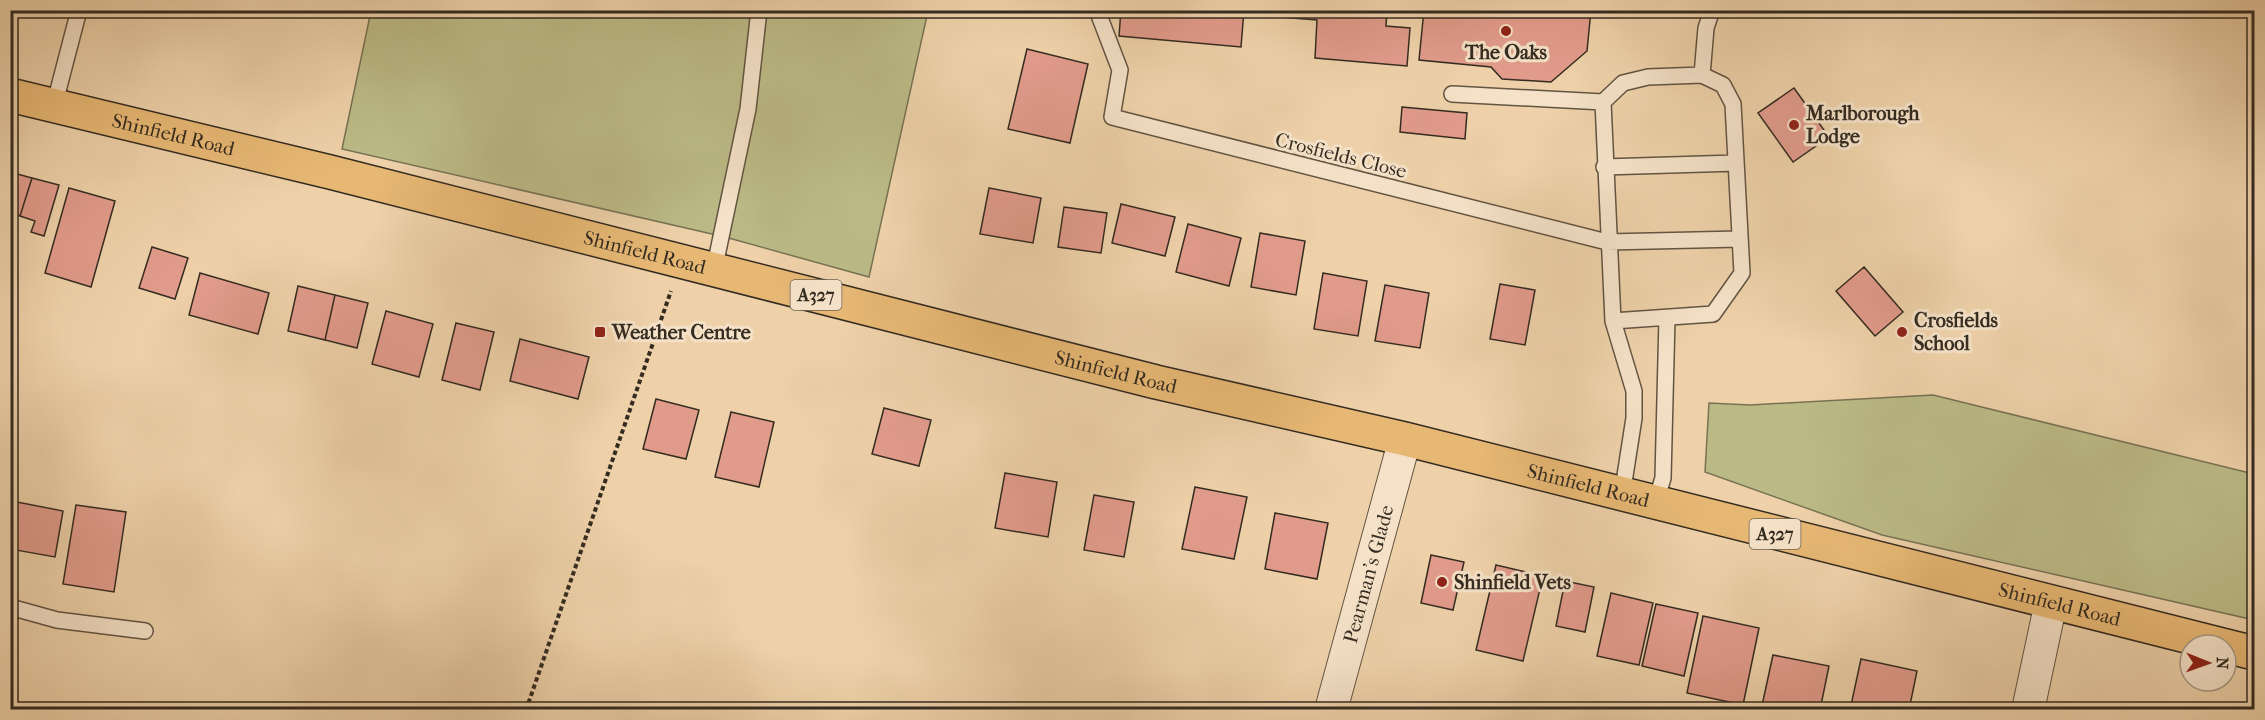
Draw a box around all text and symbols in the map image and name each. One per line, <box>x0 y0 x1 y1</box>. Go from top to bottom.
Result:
marker: The Oaks <box>1499 24 1513 38</box>
place label: The Oaks <box>1464 41 1548 64</box>
place label: Marlborough Lodge <box>1805 102 1920 148</box>
street label: Shinfield Road <box>110 109 238 161</box>
marker: Marlborough Lodge <box>1787 118 1801 132</box>
street label: Crosfields Close <box>1273 128 1409 183</box>
street label: Shinfield Road <box>581 226 709 279</box>
road number: A327 <box>790 280 842 310</box>
place label: Crosfields School <box>1914 309 1999 355</box>
place label: Weather Centre <box>611 321 751 344</box>
marker: Weather Centre <box>593 325 607 339</box>
marker: Crosfields School <box>1895 325 1909 339</box>
street label: Shinfield Road <box>1052 346 1180 399</box>
street label: Shinfield Road <box>1525 459 1653 512</box>
street label: Pearman's Glade <box>1339 502 1398 646</box>
road number: A327 <box>1750 519 1800 549</box>
place label: Shinfield Vets <box>1454 571 1572 594</box>
marker: Shinfield Vets <box>1435 575 1449 589</box>
street label: Shinfield Road <box>1996 578 2124 631</box>
north arrow <box>2178 633 2238 693</box>
text: N <box>2213 657 2232 670</box>

